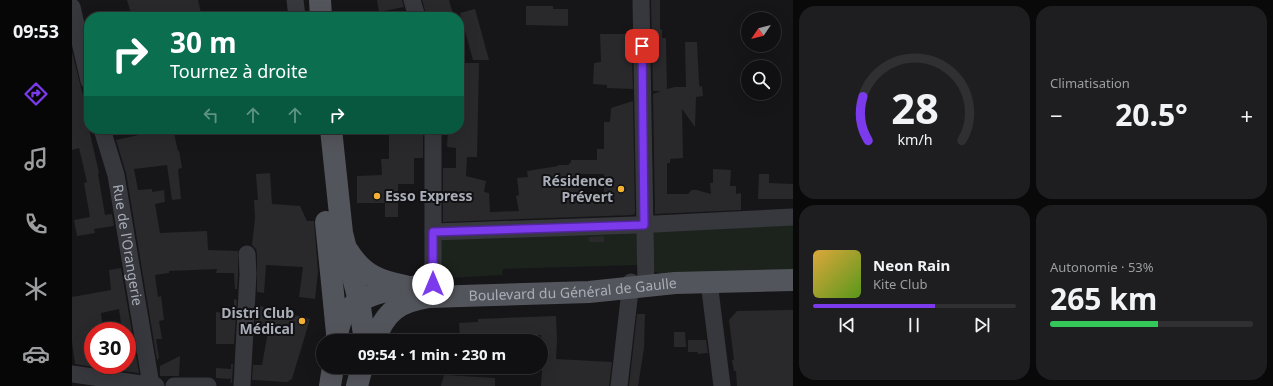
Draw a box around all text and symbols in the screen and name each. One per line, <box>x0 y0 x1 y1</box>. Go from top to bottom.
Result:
north arrow <box>741 12 781 52</box>
map controls <box>741 12 781 100</box>
text: 09:53 <box>13 19 59 43</box>
text: 30 m <box>170 23 237 61</box>
icon: right <box>104 28 156 80</box>
pin <box>625 29 659 63</box>
icon: arrive <box>631 35 653 57</box>
text: Tournez à droite <box>170 59 308 83</box>
button: search <box>741 60 781 100</box>
text: Climatisation <box>1050 74 1130 92</box>
text: 28 <box>891 79 938 135</box>
icon: directions <box>22 80 50 108</box>
text: 20.5° <box>1115 94 1188 135</box>
text: − <box>1050 100 1063 130</box>
text: + <box>1240 100 1253 130</box>
icon: left <box>200 104 222 126</box>
icon: ahead <box>242 104 264 126</box>
icon: ahead <box>284 104 306 126</box>
icon: right <box>326 104 348 126</box>
text: km/h <box>897 129 932 148</box>
icon: music <box>22 145 50 173</box>
place label: Résidence Prévert <box>542 171 613 206</box>
street label: Rue de l'Orangerie <box>109 183 148 307</box>
marker: Résidence Prévert <box>616 184 626 194</box>
place label: Esso Express <box>385 186 472 205</box>
marker: Esso Express <box>372 191 382 201</box>
icon: phone <box>22 210 50 238</box>
text: Neon Rain <box>873 255 950 275</box>
text: Autonomie · 53% <box>1050 258 1154 276</box>
position arrow <box>412 263 454 305</box>
street label: Boulevard du Général de Gaulle <box>468 273 678 305</box>
icon: climate <box>22 275 50 303</box>
text: Kite Club <box>873 275 927 293</box>
text: 265 km <box>1050 278 1157 319</box>
place label: Distri Club Médical <box>221 303 294 338</box>
icon: previous <box>836 314 858 336</box>
icon: pause <box>903 314 925 336</box>
icon: next <box>971 314 993 336</box>
marker: Distri Club Médical <box>297 316 307 326</box>
speed limit sign: 30 <box>84 322 136 374</box>
icon: car <box>22 340 50 368</box>
text: 09:54 · 1 min · 230 m <box>358 344 506 364</box>

